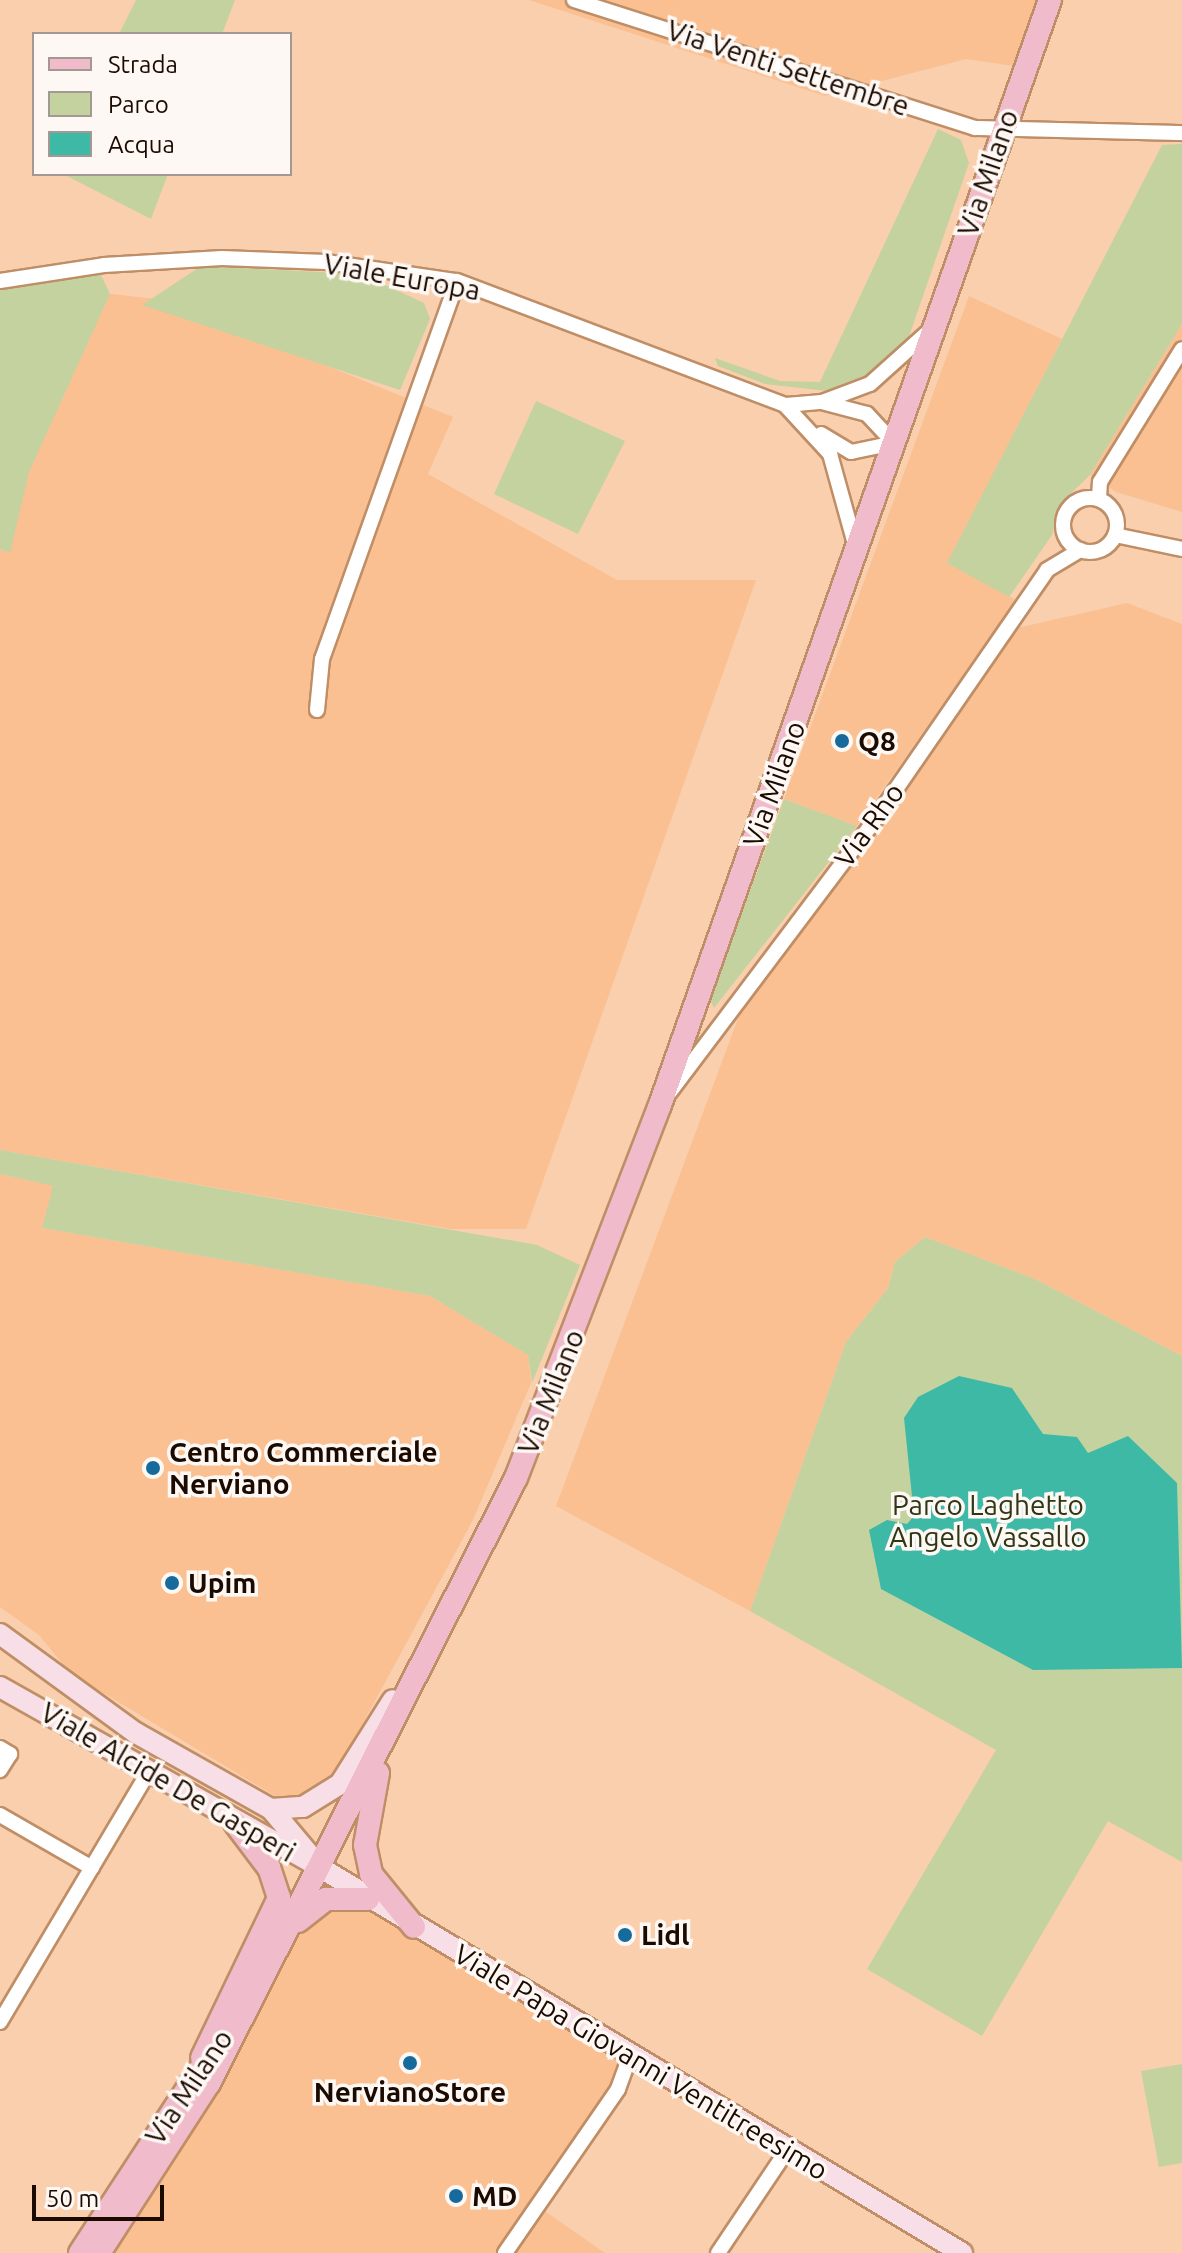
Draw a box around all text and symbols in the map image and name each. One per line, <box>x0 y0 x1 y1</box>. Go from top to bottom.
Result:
street label: Via Venti Settembre <box>663 13 913 123</box>
legend <box>32 32 292 176</box>
text: Strada <box>108 51 178 78</box>
text: Parco <box>108 91 169 118</box>
street label: Via Milano <box>951 105 1025 241</box>
text: Acqua <box>108 131 175 158</box>
street label: Viale Europa <box>321 247 483 307</box>
street label: Via Milano <box>736 716 812 852</box>
place label: Q8 <box>858 724 896 758</box>
marker: Q8 <box>833 732 851 750</box>
street label: Via Rho <box>827 776 911 874</box>
street label: Via Milano <box>511 1325 591 1459</box>
place label: Centro Commerciale Nerviano <box>169 1435 438 1501</box>
marker: Centro Commerciale Nerviano <box>144 1459 162 1477</box>
park label: Parco Laghetto Angelo Vassallo <box>889 1488 1087 1554</box>
place label: Upim <box>188 1566 256 1600</box>
marker: Upim <box>163 1574 181 1592</box>
street label: Viale Alcide De Gasperi <box>35 1695 301 1869</box>
place label: Lidl <box>641 1918 689 1952</box>
marker: Lidl <box>616 1926 634 1944</box>
street label: Viale Papa Giovanni Ventitreesimo <box>448 1937 834 2187</box>
street label: Via Milano <box>138 2023 240 2151</box>
marker: NervianoStore <box>401 2054 419 2072</box>
place label: NervianoStore <box>314 2075 506 2109</box>
scale bar <box>36 2169 168 2219</box>
place label: MD <box>472 2179 517 2213</box>
text: 50 m <box>46 2185 99 2212</box>
marker: MD <box>447 2187 465 2205</box>

